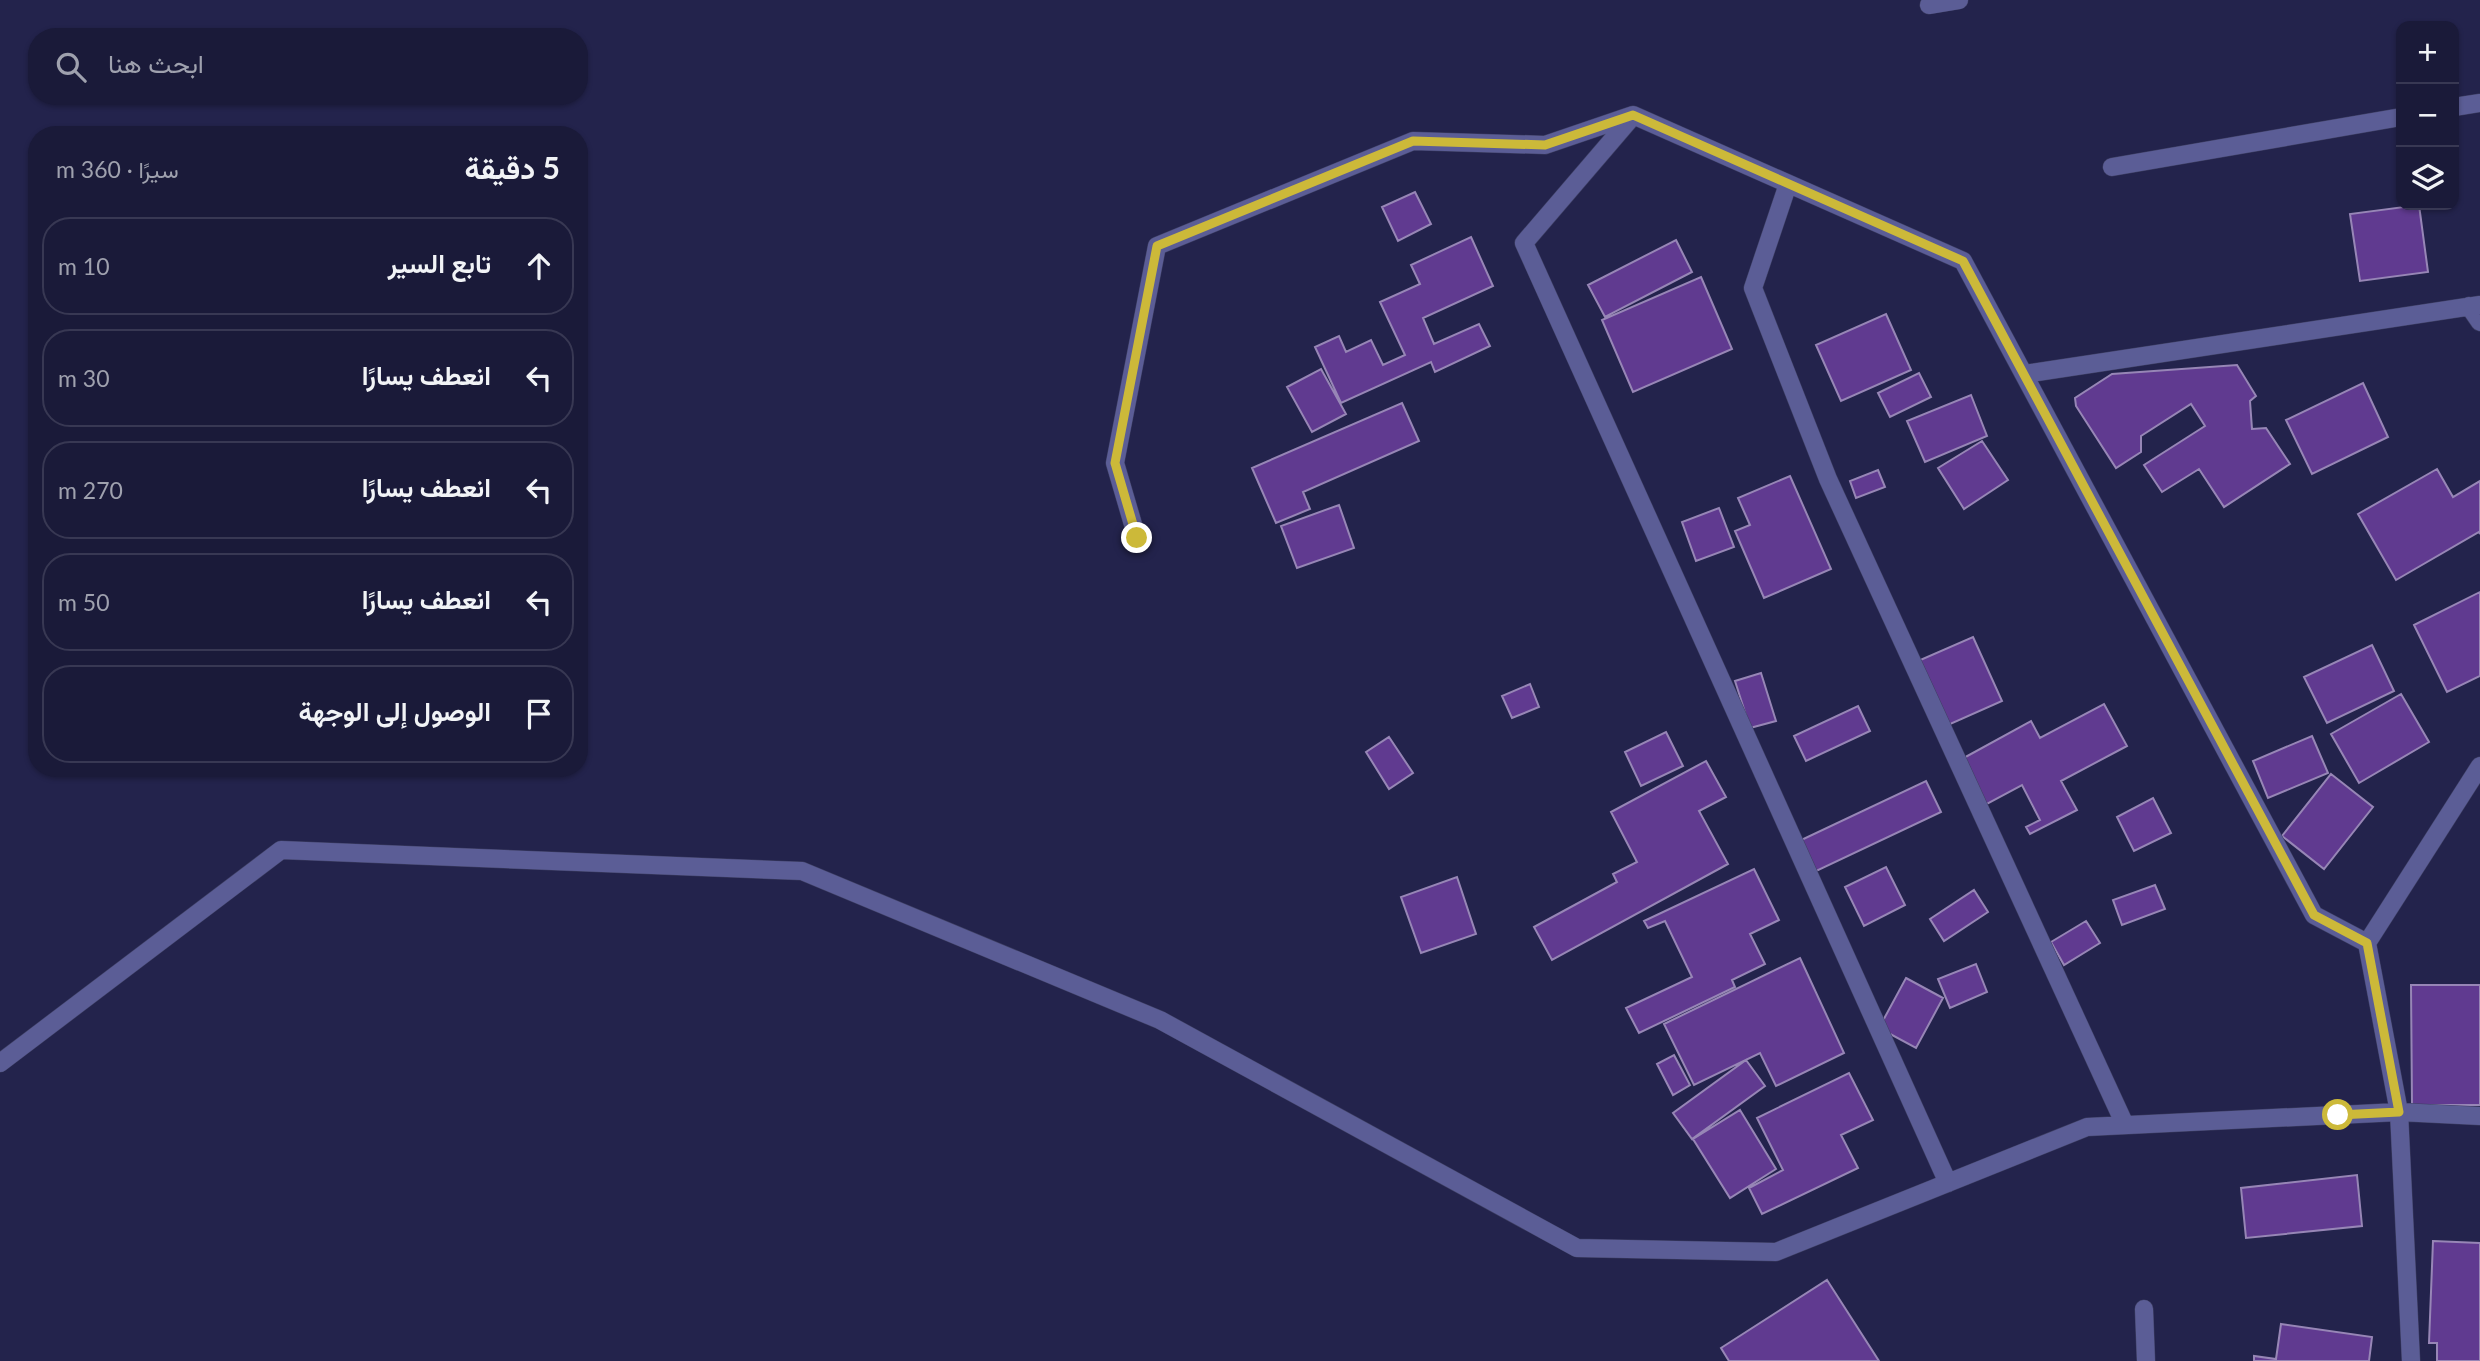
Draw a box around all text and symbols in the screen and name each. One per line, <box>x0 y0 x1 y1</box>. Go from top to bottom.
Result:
map controls <box>2396 21 2459 210</box>
button: + <box>2396 21 2459 84</box>
search box <box>28 28 588 105</box>
text: ابحث هنا <box>108 47 204 79</box>
icon: search <box>52 48 90 86</box>
button: − <box>2396 84 2459 147</box>
button: layers <box>2396 147 2459 210</box>
text: 5 دقيقة <box>465 149 560 185</box>
text: سيرًا · 360 m <box>56 155 179 183</box>
text: تابع السير <box>388 247 491 279</box>
icon: ahead <box>520 247 558 285</box>
text: 10 m <box>58 252 110 280</box>
text: انعطف يسارًا <box>362 359 491 391</box>
icon: left <box>520 359 558 397</box>
text: 30 m <box>58 364 110 392</box>
text: انعطف يسارًا <box>362 471 491 503</box>
icon: left <box>520 471 558 509</box>
text: 270 m <box>58 476 123 504</box>
route end <box>1121 522 1152 553</box>
text: انعطف يسارًا <box>362 583 491 615</box>
icon: left <box>520 583 558 621</box>
text: 50 m <box>58 588 110 616</box>
text: الوصول إلى الوجهة <box>299 695 491 727</box>
icon: arrive <box>520 695 558 733</box>
route start <box>2322 1099 2353 1130</box>

